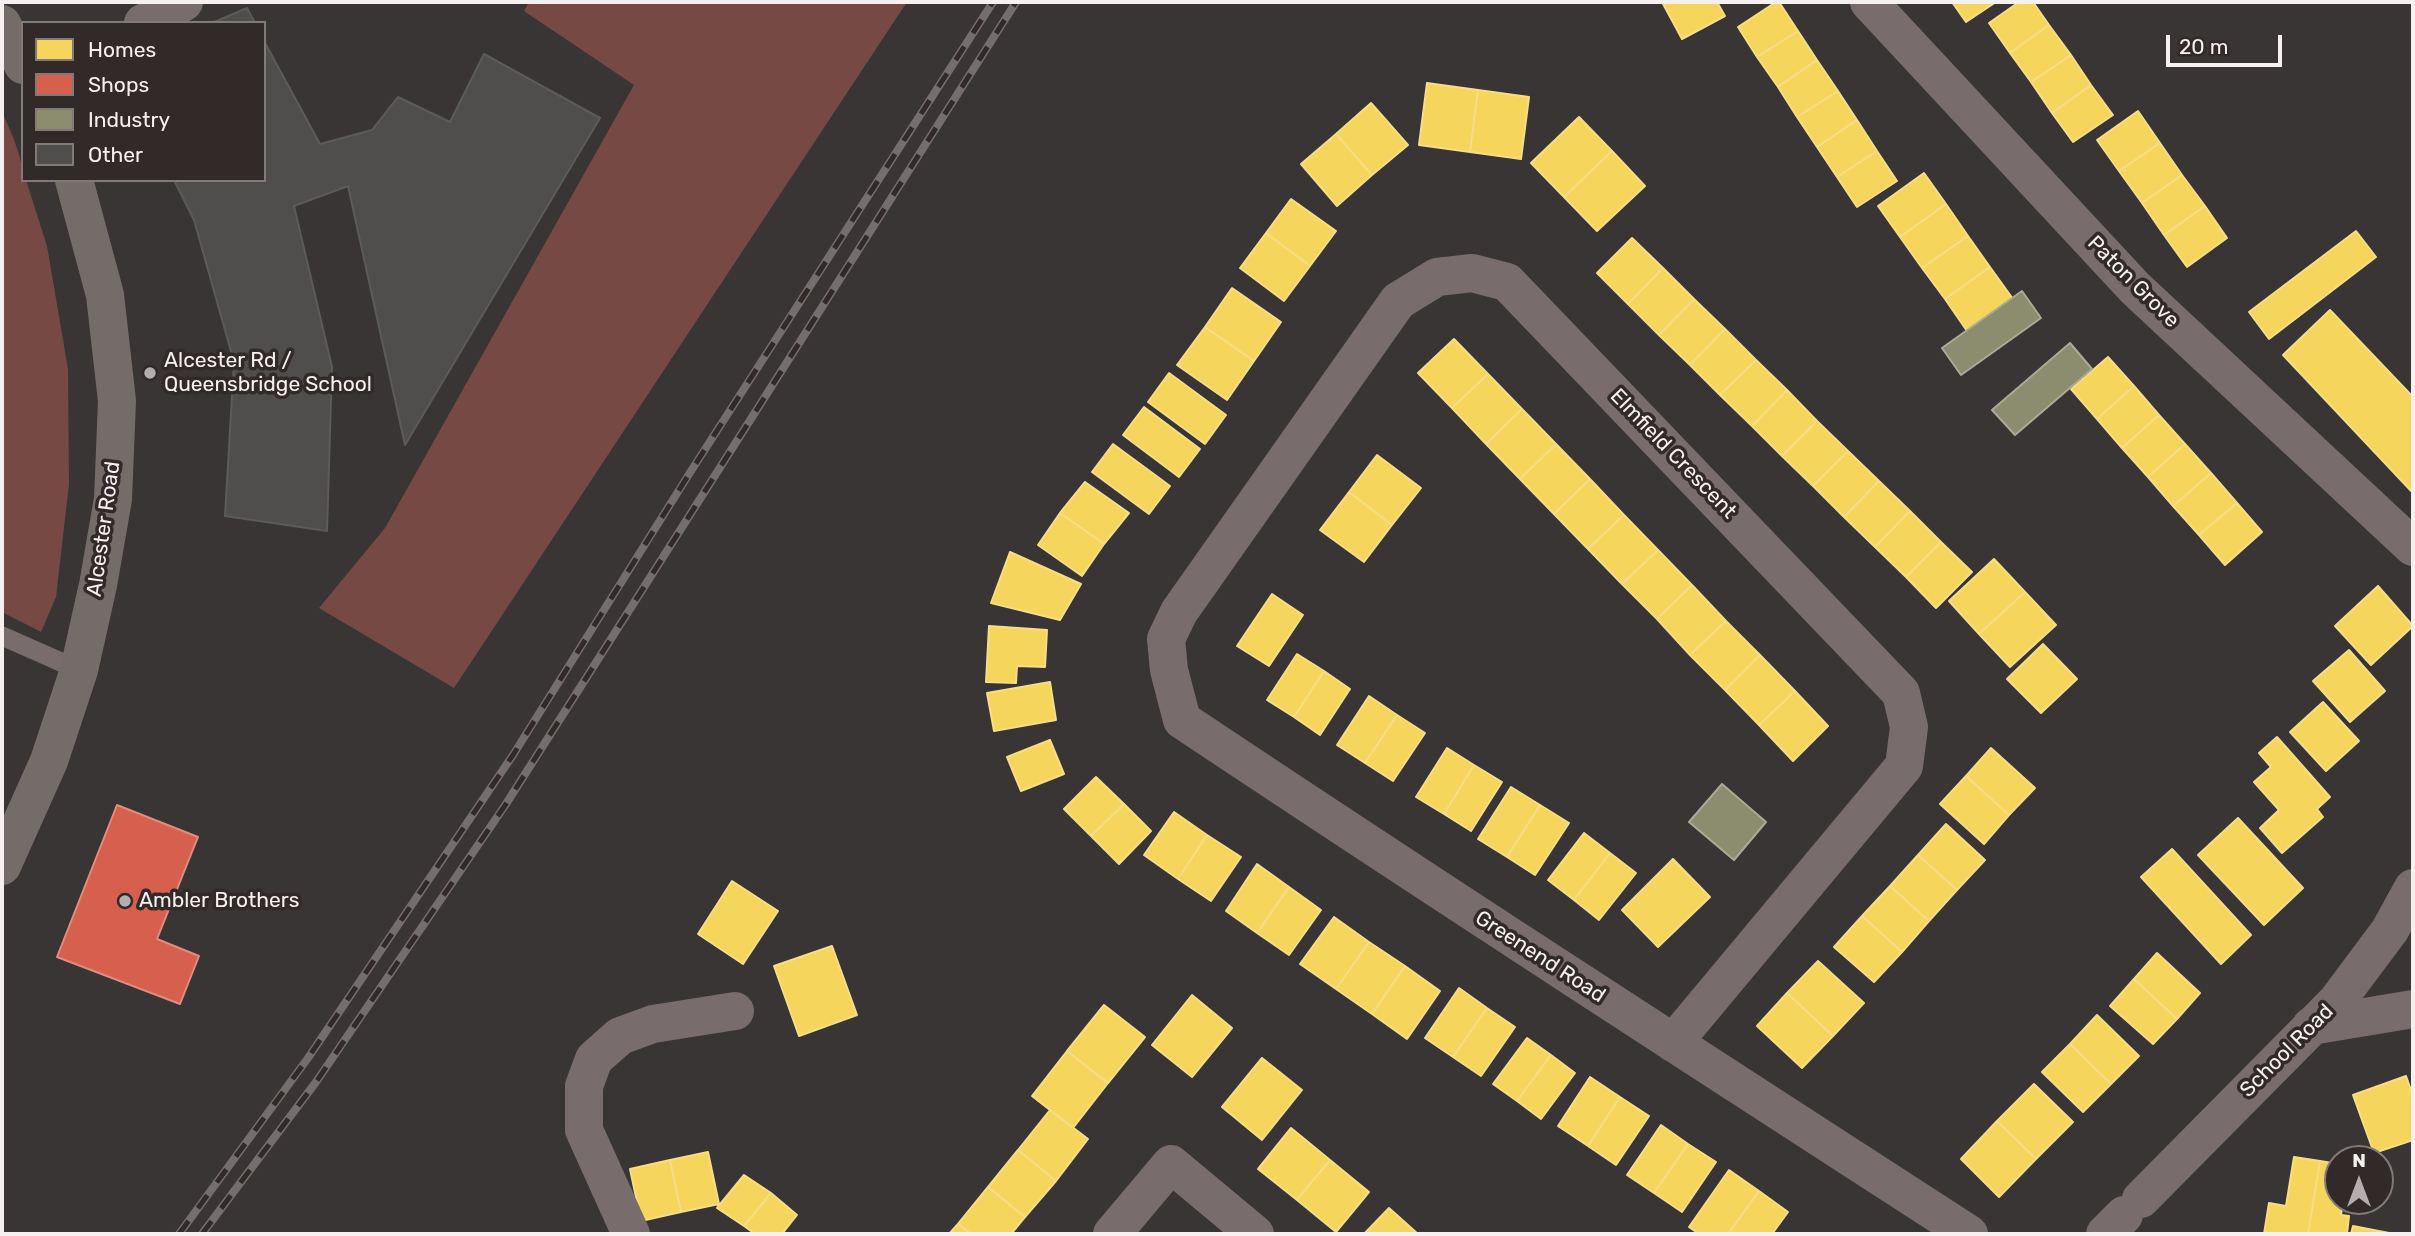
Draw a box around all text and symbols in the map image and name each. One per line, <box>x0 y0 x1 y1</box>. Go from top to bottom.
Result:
legend <box>21 21 266 182</box>
scale bar <box>2170 21 2286 65</box>
text: 20 m <box>2179 34 2228 59</box>
text: Homes <box>88 37 156 62</box>
text: Shops <box>88 72 149 97</box>
text: Industry <box>88 107 170 132</box>
text: Other <box>88 142 143 167</box>
street label: Paton Grove <box>2082 231 2184 333</box>
place label: Alcester Rd / Queensbridge School <box>164 348 372 398</box>
marker: Alcester Rd / Queensbridge School <box>142 365 158 381</box>
street label: Elmfield Crescent <box>1605 384 1741 524</box>
street label: Alcester Road <box>82 460 126 598</box>
place label: Ambler Brothers <box>139 888 299 914</box>
marker: Ambler Brothers <box>117 893 133 909</box>
street label: Greenend Road <box>1470 906 1610 1008</box>
street label: School Road <box>2235 999 2339 1103</box>
north arrow <box>2324 1145 2394 1215</box>
text: N <box>2352 1149 2366 1172</box>

